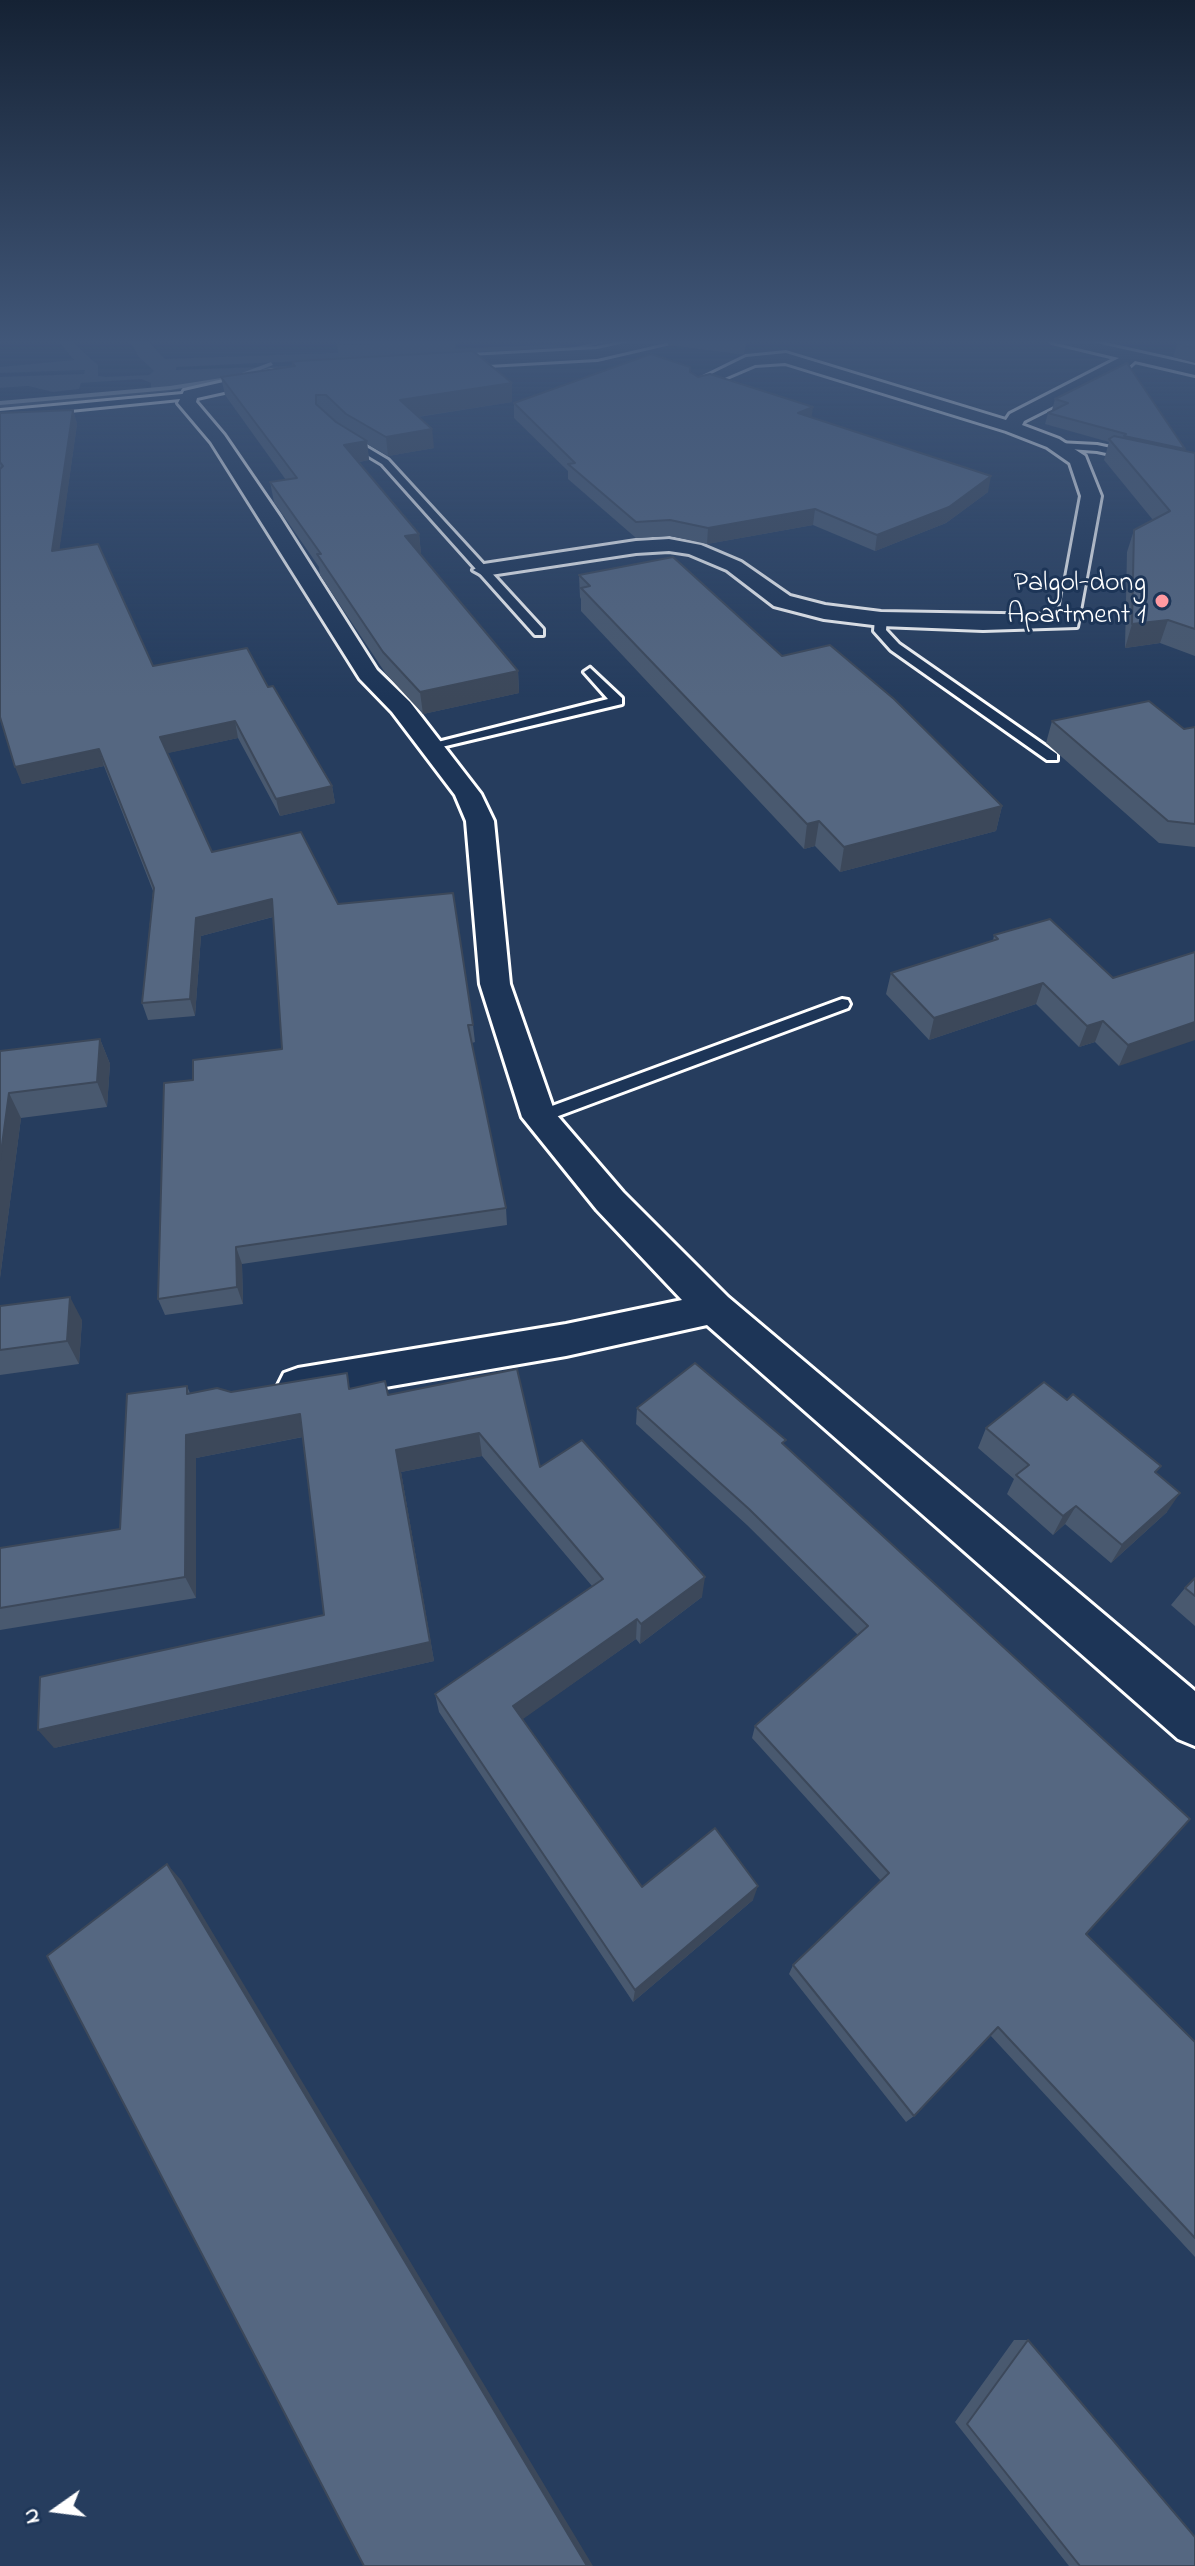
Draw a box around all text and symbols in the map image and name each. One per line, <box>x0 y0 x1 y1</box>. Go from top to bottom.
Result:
place label: Palgol-dong Apartment 1 <box>1007 568 1146 634</box>
marker: Palgol-dong Apartment 1 <box>1153 592 1171 610</box>
north arrow <box>16 2470 96 2550</box>
text: N <box>15 2505 50 2527</box>

